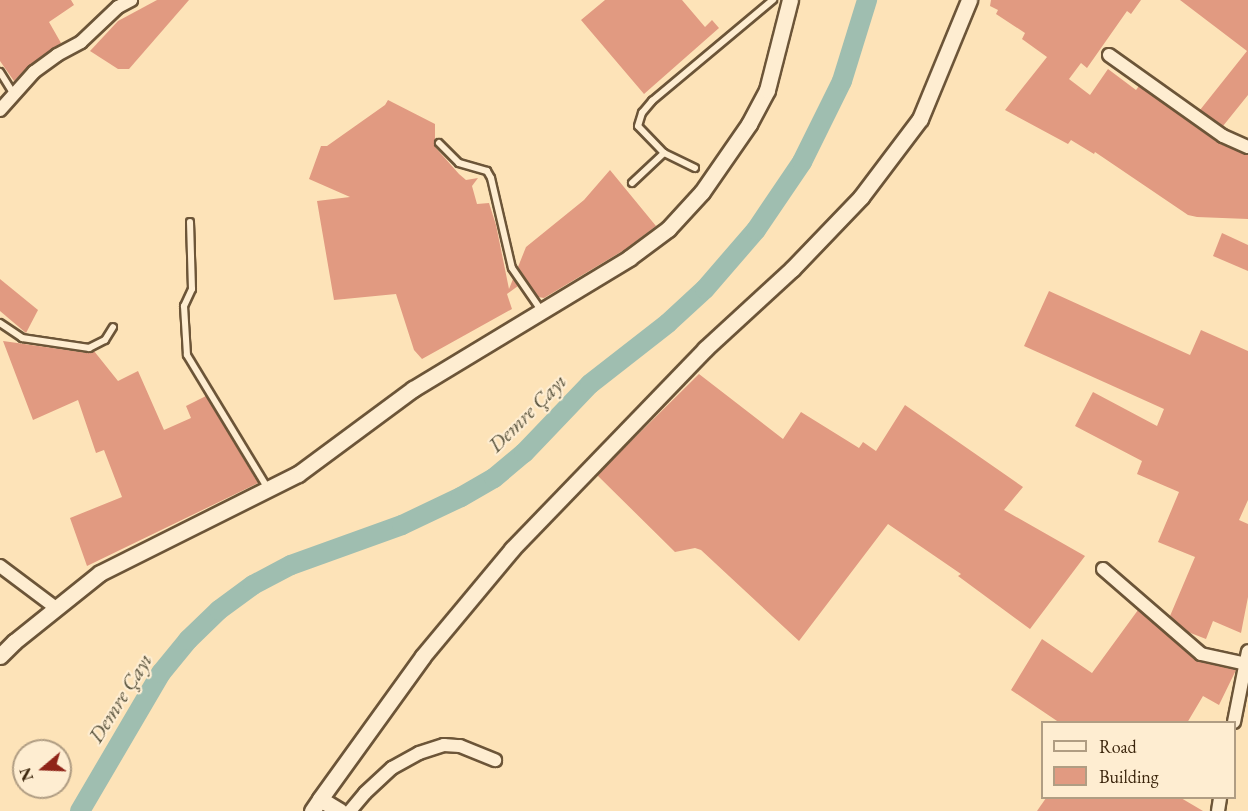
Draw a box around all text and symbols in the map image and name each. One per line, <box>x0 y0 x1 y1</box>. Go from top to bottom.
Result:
water label: Demre Çayı <box>482 368 572 458</box>
water label: Demre Çayı <box>82 648 158 748</box>
legend <box>1041 721 1236 799</box>
text: Road <box>1099 735 1137 758</box>
north arrow <box>12 739 72 799</box>
text: N <box>14 765 38 784</box>
text: Building <box>1099 765 1159 788</box>

